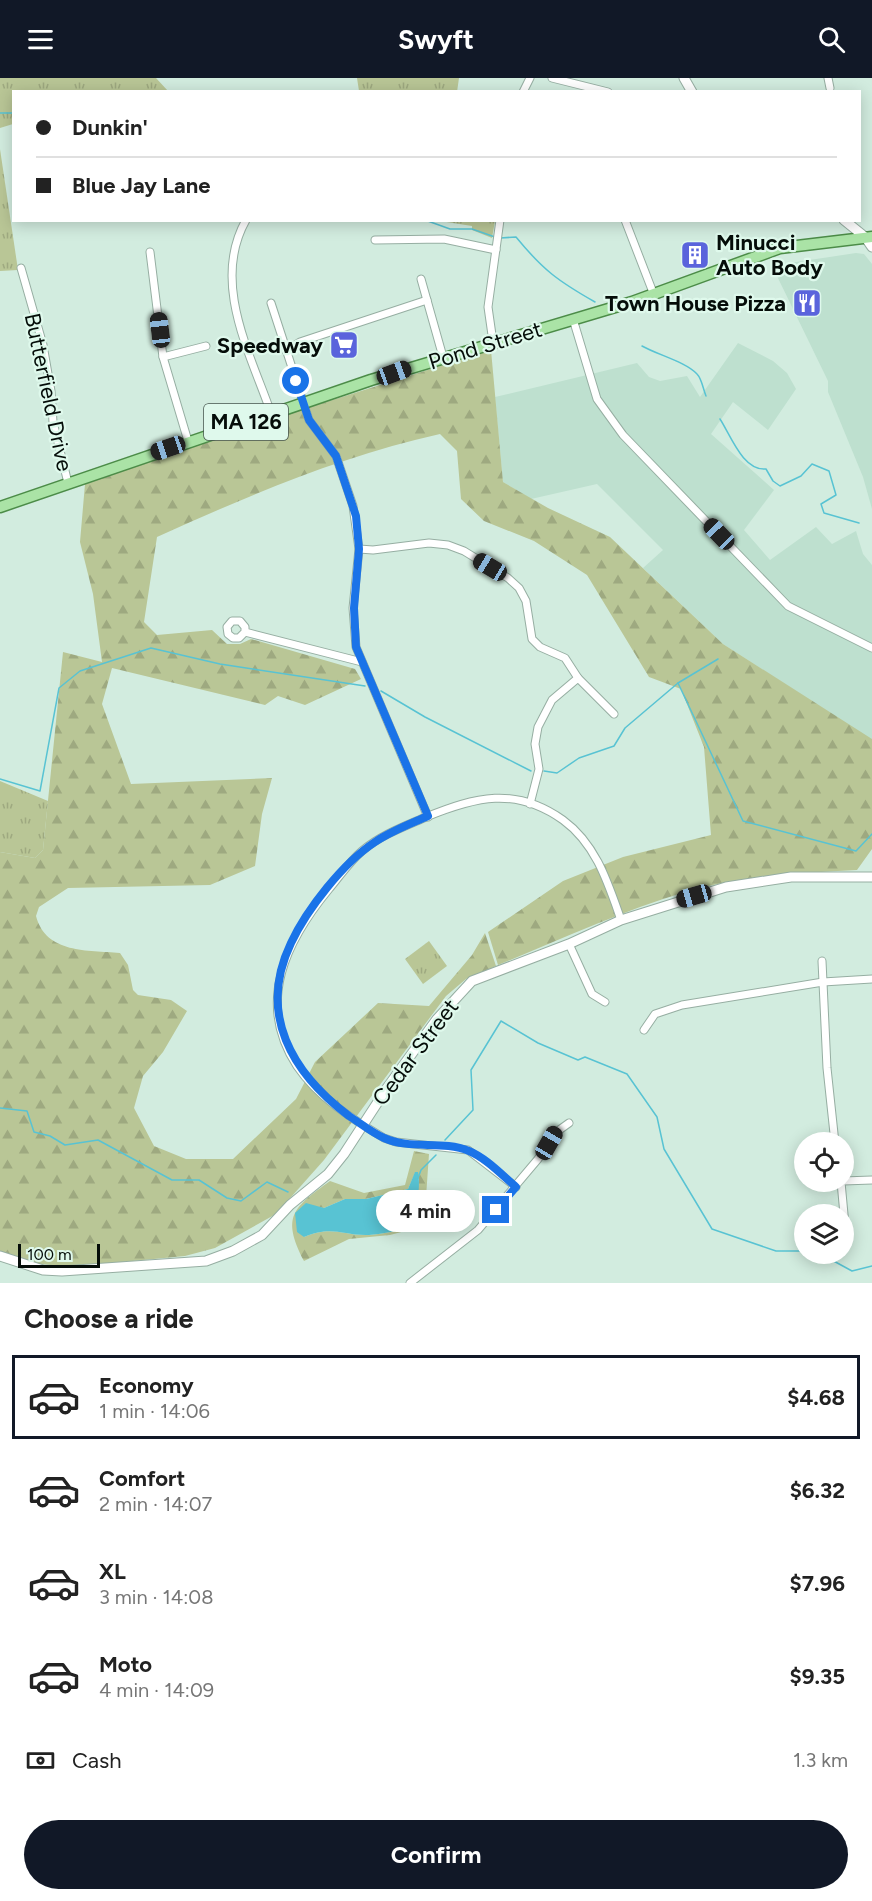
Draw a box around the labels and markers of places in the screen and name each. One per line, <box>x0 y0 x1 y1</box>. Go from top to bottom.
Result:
place label: Minucci Auto Body <box>716 229 823 281</box>
building icon: Minucci Auto Body <box>679 239 711 271</box>
restaurant icon: Town House Pizza <box>791 287 823 319</box>
place label: Town House Pizza <box>605 290 786 317</box>
supermarket icon: Speedway <box>328 329 360 361</box>
place label: Speedway <box>217 332 323 359</box>

